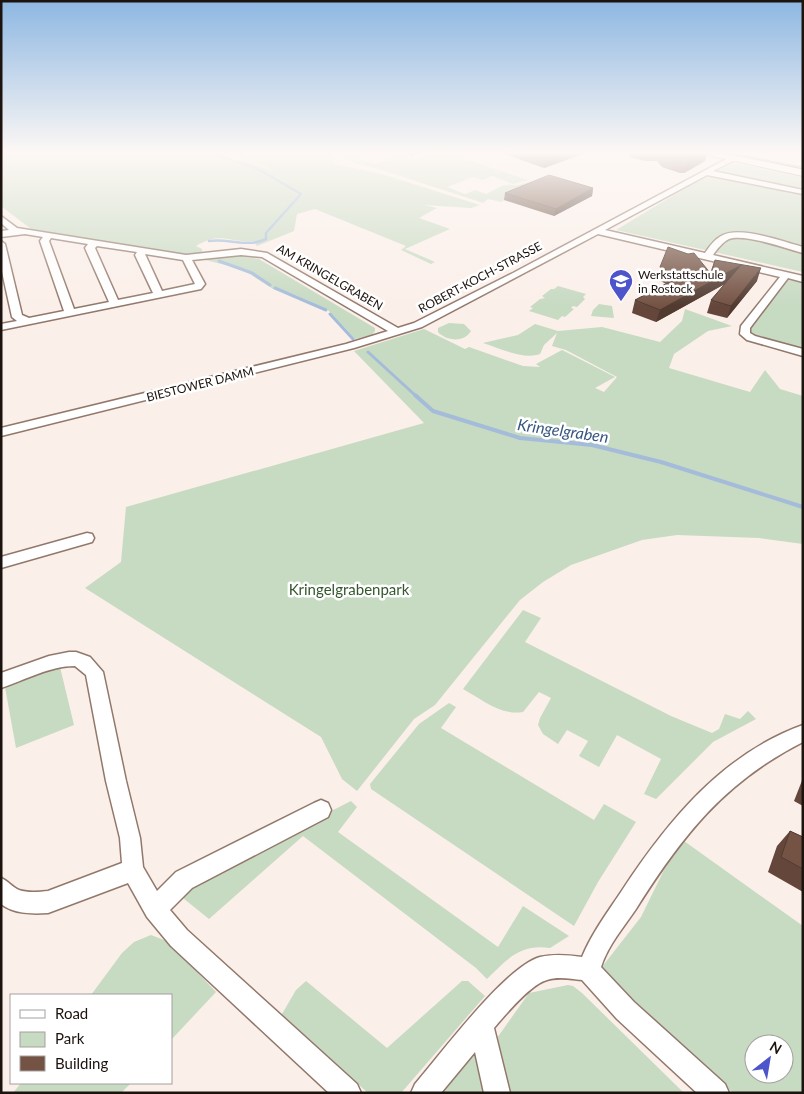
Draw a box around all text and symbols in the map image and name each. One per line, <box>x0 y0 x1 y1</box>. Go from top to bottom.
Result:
street label: ROBERT-KOCH-STRASSE <box>416 238 544 316</box>
street label: AM KRINGELGRABEN <box>274 240 386 314</box>
place label: Werkstattschule in Rostock <box>638 267 724 296</box>
school or university icon: Werkstattschule in Rostock <box>608 268 634 302</box>
street label: BIESTOWER DAMM <box>145 363 255 405</box>
water label: Kringelgraben <box>516 414 610 446</box>
park label: Kringelgrabenpark <box>289 580 410 598</box>
legend <box>10 994 172 1084</box>
text: Road <box>55 1004 88 1022</box>
text: Park <box>55 1029 85 1047</box>
north arrow <box>744 1034 794 1084</box>
text: N <box>767 1037 785 1057</box>
text: Building <box>55 1054 108 1072</box>

